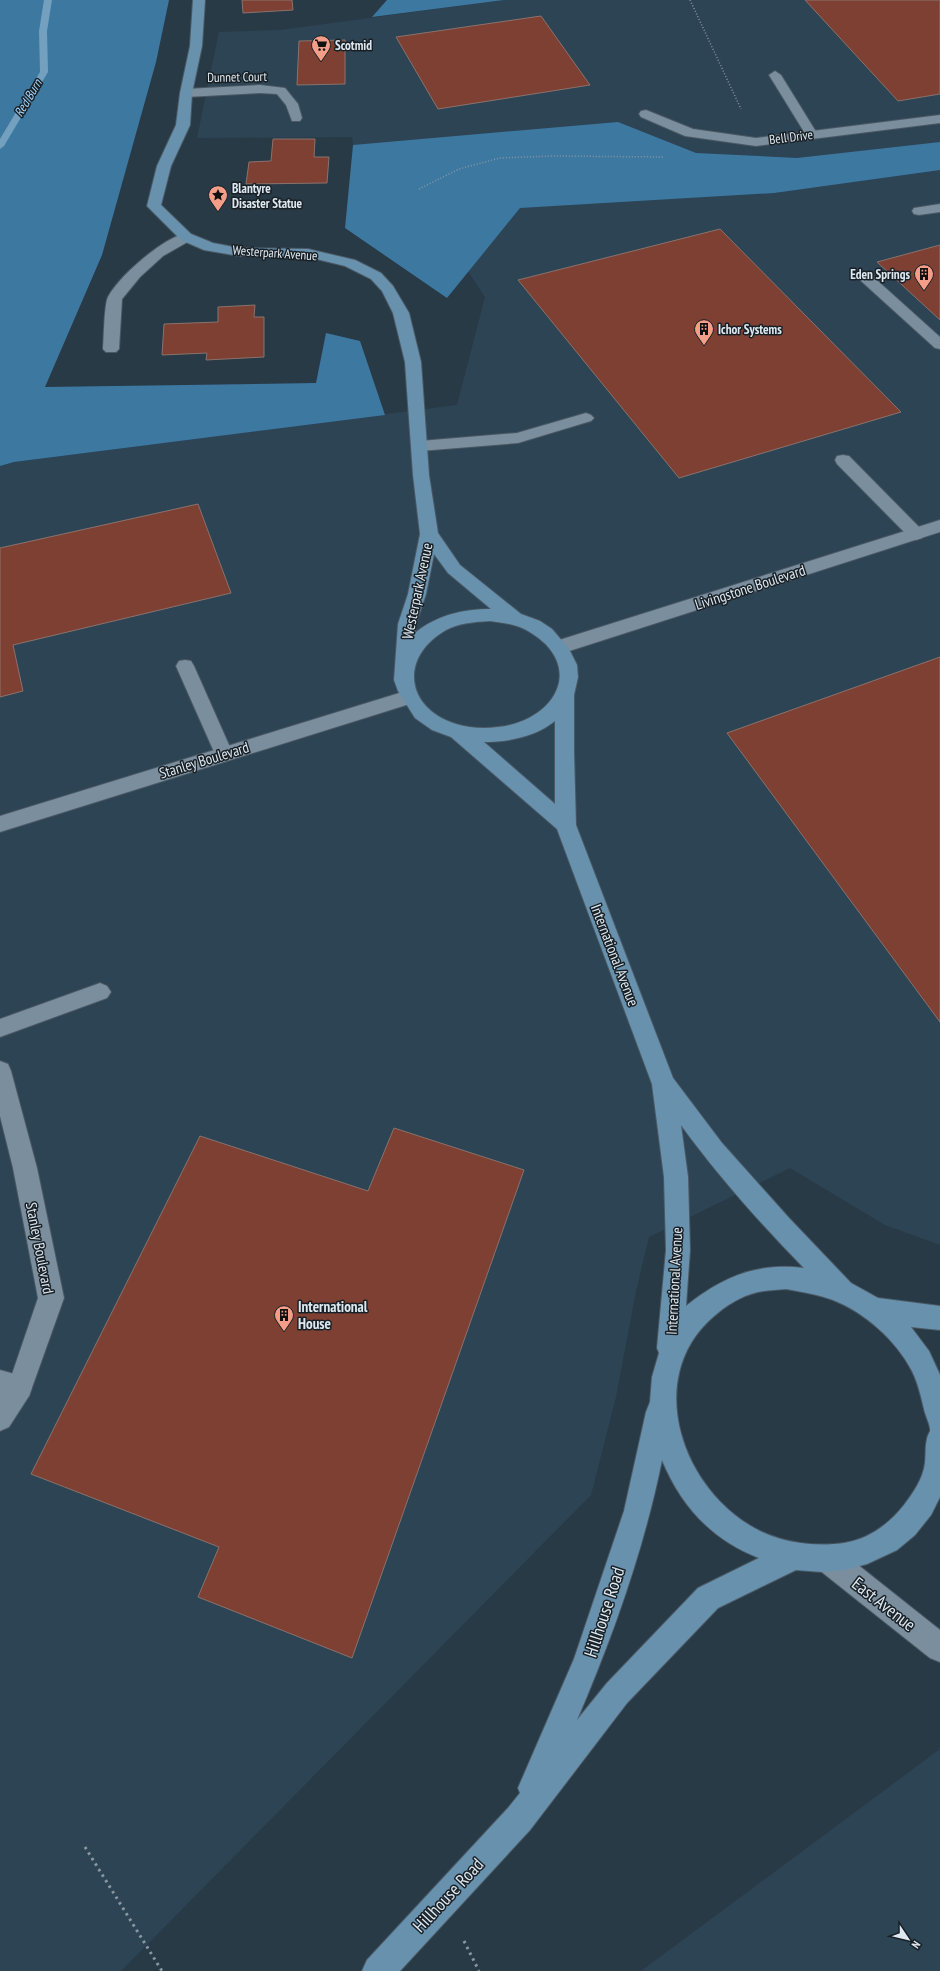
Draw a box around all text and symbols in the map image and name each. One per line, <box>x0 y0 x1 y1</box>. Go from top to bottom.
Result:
supermarket icon: Scotmid <box>310 34 332 62</box>
place label: Scotmid <box>335 37 372 54</box>
street label: Dunnet Court <box>207 68 268 86</box>
water label: Red Burn <box>10 75 46 120</box>
street label: Bell Drive <box>768 126 814 148</box>
place label: Blantyre Disaster Statue <box>232 180 303 212</box>
place icon: Blantyre Disaster Statue <box>207 184 229 212</box>
street label: Westerpark Avenue <box>232 242 318 264</box>
building icon: Eden Springs <box>913 263 935 291</box>
place label: Eden Springs <box>850 266 910 283</box>
building icon: Ichor Systems <box>693 318 715 346</box>
place label: Ichor Systems <box>718 321 782 338</box>
street label: Westerpark Avenue <box>398 541 436 641</box>
street label: Livingstone Boulevard <box>692 560 808 614</box>
street label: Stanley Boulevard <box>157 737 251 783</box>
street label: International Avenue <box>587 901 643 1009</box>
street label: Stanley Boulevard <box>22 1201 58 1295</box>
street label: International Avenue <box>662 1227 686 1335</box>
place label: International House <box>298 1297 368 1333</box>
building icon: International House <box>273 1304 295 1332</box>
street label: Hillhouse Road <box>579 1564 629 1660</box>
street label: East Avenue <box>847 1572 921 1636</box>
street label: Hillhouse Road <box>408 1853 488 1937</box>
north arrow <box>888 1919 928 1959</box>
text: N <box>909 1938 924 1951</box>

